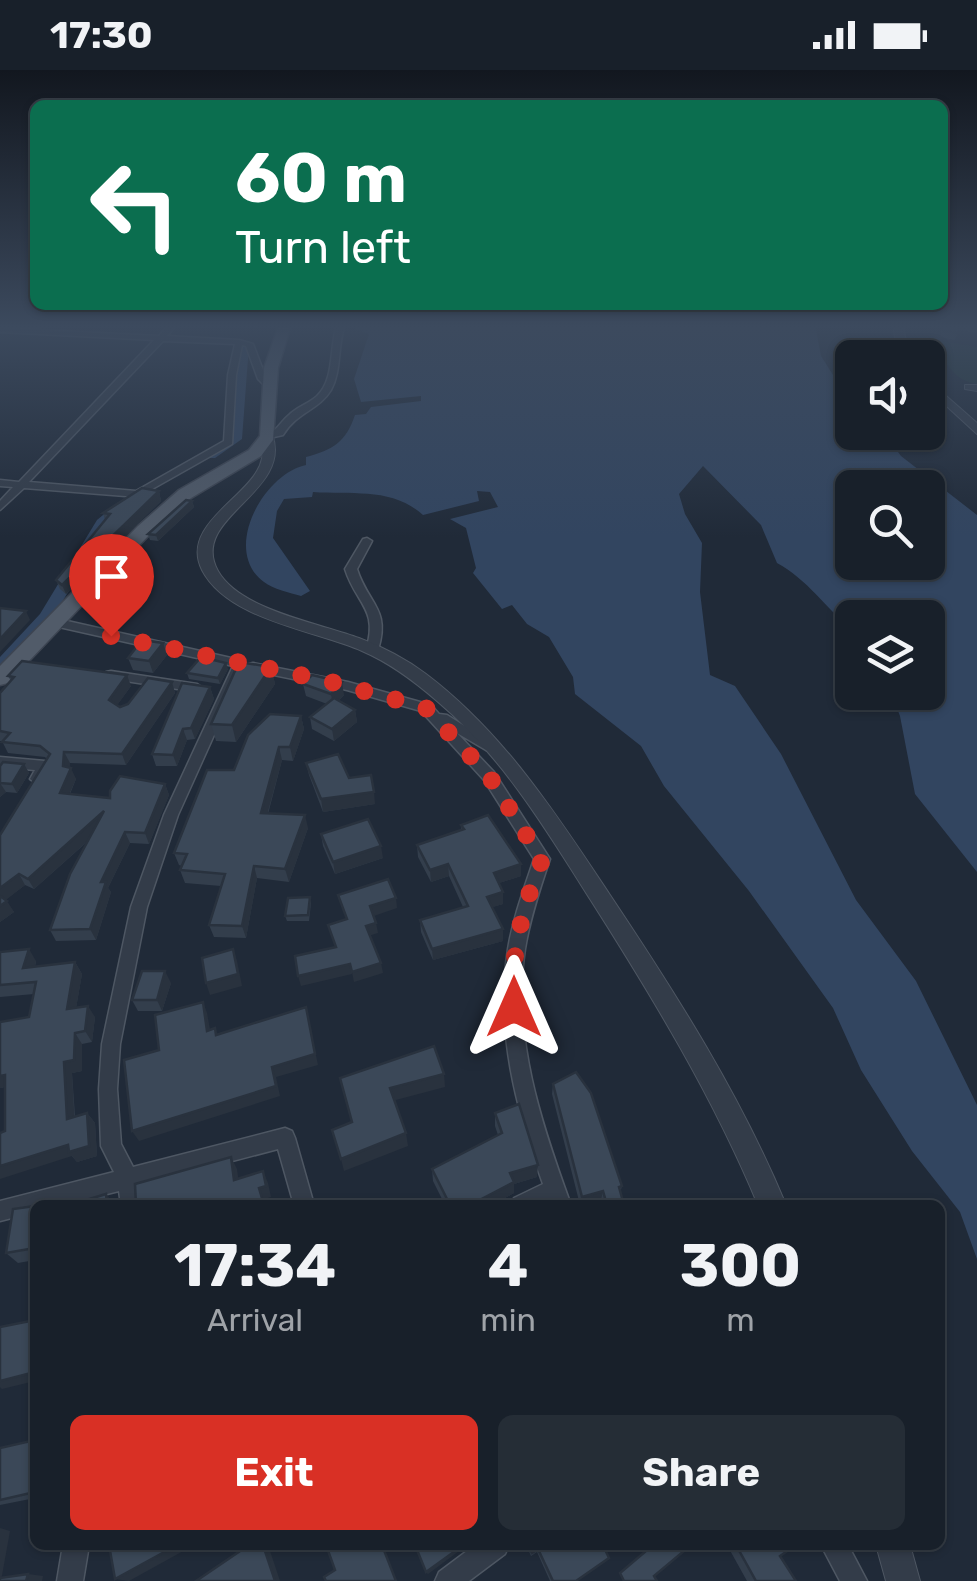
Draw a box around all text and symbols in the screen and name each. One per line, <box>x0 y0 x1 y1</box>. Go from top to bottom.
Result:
text: 17:30 <box>50 12 153 58</box>
text: 60 m <box>235 137 407 220</box>
icon: left <box>70 140 200 270</box>
text: Turn left <box>235 221 411 274</box>
map controls <box>835 340 945 710</box>
button: sound <box>835 340 945 450</box>
button: search <box>835 470 945 580</box>
pin <box>69 534 154 637</box>
icon: arrive <box>84 549 139 604</box>
button: layers <box>835 600 945 710</box>
position arrow <box>462 955 566 1059</box>
text: 17:34 <box>174 1230 336 1301</box>
text: 4 <box>488 1230 529 1301</box>
text: 300 <box>680 1230 801 1301</box>
text: Arrival <box>207 1301 303 1339</box>
text: min <box>480 1301 536 1339</box>
text: m <box>726 1301 755 1339</box>
button: Exit <box>70 1415 478 1530</box>
button: Share <box>498 1415 905 1530</box>

